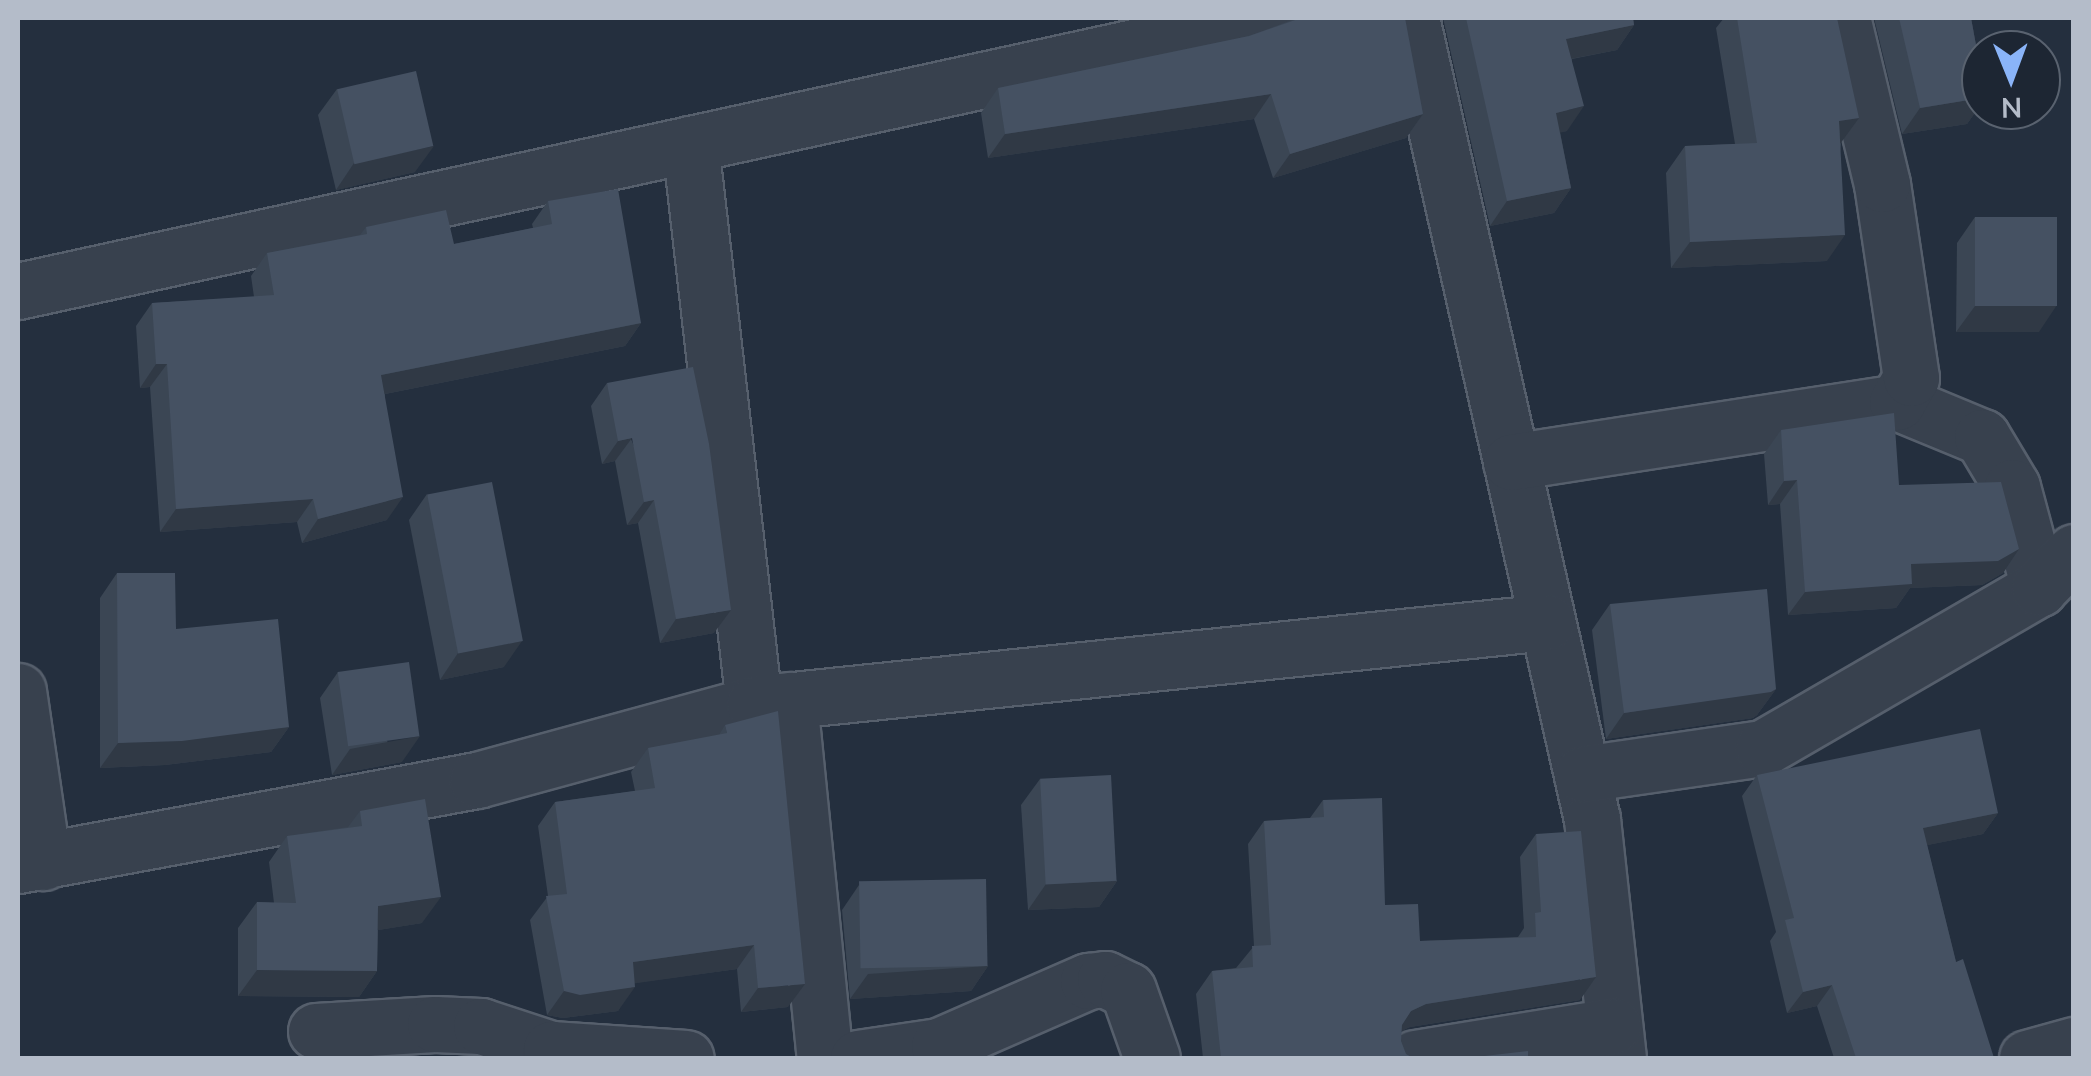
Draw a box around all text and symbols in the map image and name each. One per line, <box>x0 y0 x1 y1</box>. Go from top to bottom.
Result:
north arrow <box>1961 30 2061 130</box>
text: N <box>2001 91 2022 126</box>

